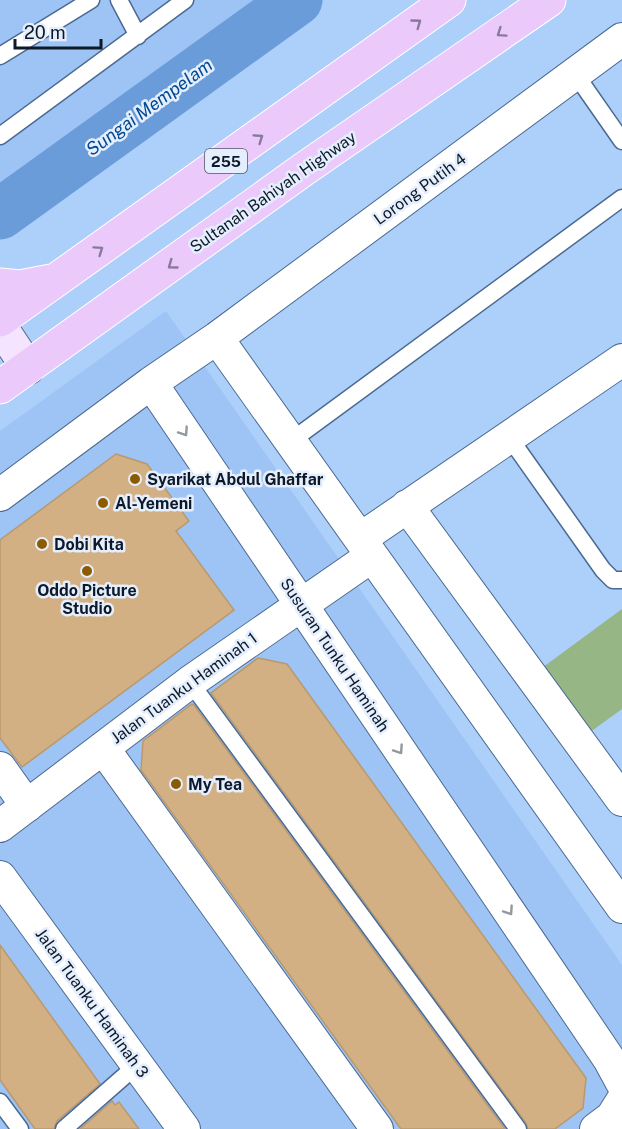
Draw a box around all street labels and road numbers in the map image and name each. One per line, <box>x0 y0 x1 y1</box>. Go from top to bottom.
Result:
street label: Sultanah Bahiyah Highway <box>186 127 360 257</box>
road number: 255 <box>205 149 247 173</box>
street label: Lorong Putih 4 <box>370 149 470 229</box>
street label: Susuran Tunku Haminah <box>277 575 393 735</box>
street label: Jalan Tuanku Haminah 1 <box>107 628 261 748</box>
street label: Jalan Tuanku Haminah 3 <box>31 925 153 1081</box>

